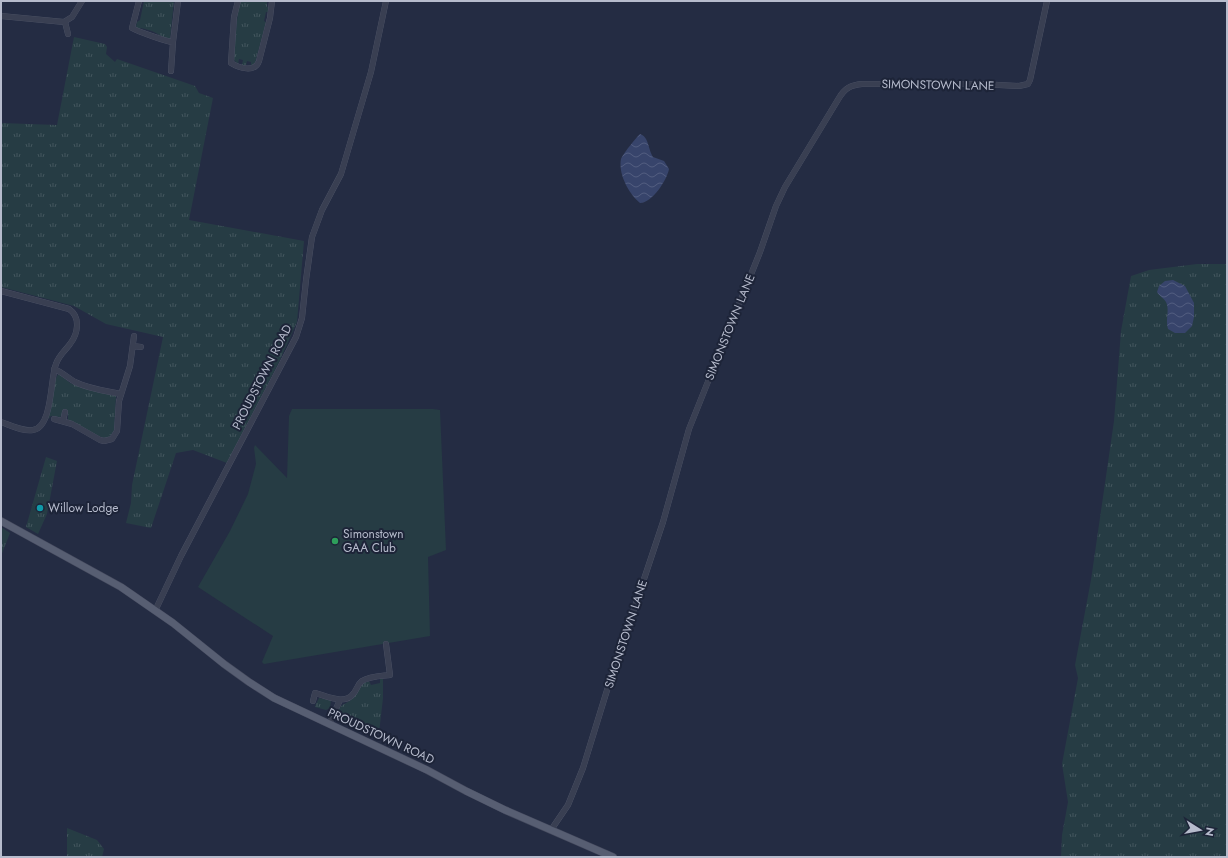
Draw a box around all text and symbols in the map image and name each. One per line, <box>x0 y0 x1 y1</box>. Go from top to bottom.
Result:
street label: SIMONSTOWN LANE <box>881 75 995 95</box>
street label: SIMONSTOWN LANE <box>700 271 760 383</box>
street label: PROUDSTOWN ROAD <box>228 321 296 433</box>
place label: Willow Lodge <box>48 499 118 517</box>
marker: Willow Lodge <box>35 503 45 513</box>
place label: Simonstown GAA Club <box>343 525 403 557</box>
marker: Simonstown GAA Club <box>330 536 340 546</box>
street label: SIMONSTOWN LANE <box>600 577 652 691</box>
street label: PROUDSTOWN ROAD <box>325 703 437 769</box>
north arrow <box>1180 810 1220 850</box>
text: N <box>1201 826 1219 838</box>

